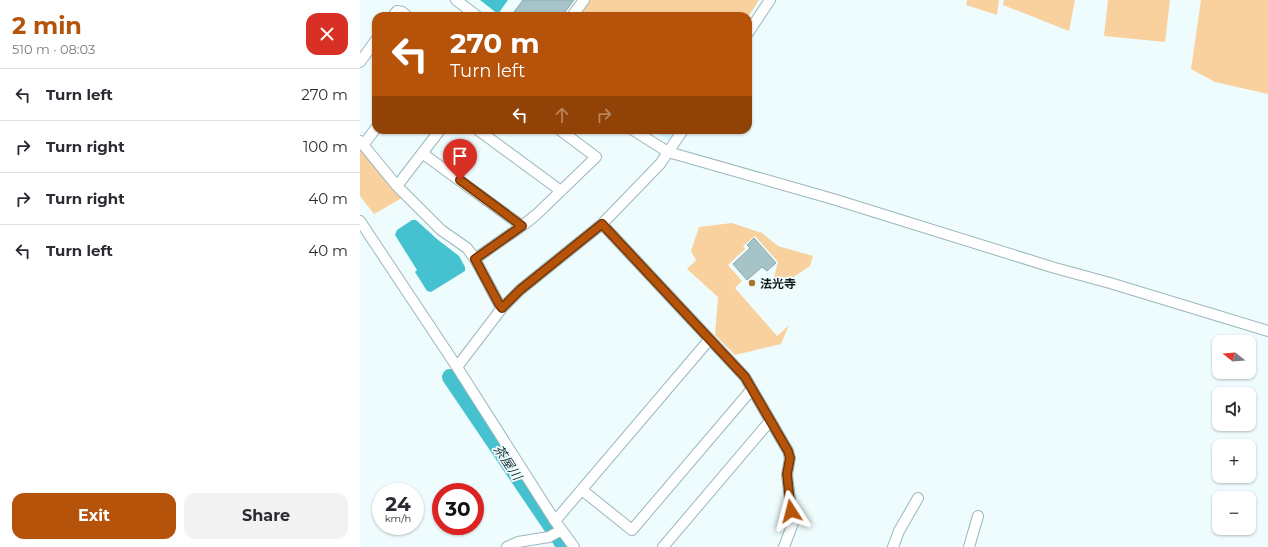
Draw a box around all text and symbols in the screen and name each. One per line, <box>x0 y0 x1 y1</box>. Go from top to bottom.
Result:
text: 2 min <box>12 11 82 40</box>
button: close <box>306 13 348 55</box>
text: 270 m <box>450 26 540 60</box>
icon: left <box>384 28 436 80</box>
text: 510 m · 08:03 <box>12 41 95 57</box>
text: Turn left <box>450 60 525 82</box>
icon: left <box>12 84 34 106</box>
text: Turn left <box>46 85 113 104</box>
text: 270 m <box>301 85 348 104</box>
icon: left <box>509 104 531 126</box>
icon: ahead <box>551 104 573 126</box>
icon: right <box>593 104 615 126</box>
icon: right <box>12 136 34 158</box>
text: Turn right <box>46 137 125 156</box>
text: 100 m <box>303 137 348 156</box>
pin <box>443 139 477 180</box>
icon: arrive <box>449 145 471 167</box>
icon: right <box>12 188 34 210</box>
text: Turn right <box>46 189 125 208</box>
text: 40 m <box>308 189 348 208</box>
icon: left <box>12 240 34 262</box>
text: Turn left <box>46 241 113 260</box>
text: 40 m <box>308 241 348 260</box>
place label: 法光寺 <box>760 276 796 291</box>
marker: 法光寺 <box>747 278 757 288</box>
north arrow <box>1212 335 1256 379</box>
map controls <box>1212 335 1256 535</box>
button: sound <box>1212 387 1256 431</box>
button: + <box>1212 439 1256 483</box>
water label: 茶屋川 <box>490 441 527 484</box>
speed limit sign: 30 <box>432 483 484 535</box>
position arrow <box>770 490 812 532</box>
button: − <box>1212 491 1256 535</box>
text: 24 <box>385 492 411 516</box>
button: Exit <box>12 493 176 539</box>
button: Share <box>184 493 348 539</box>
text: km/h <box>385 512 411 525</box>

